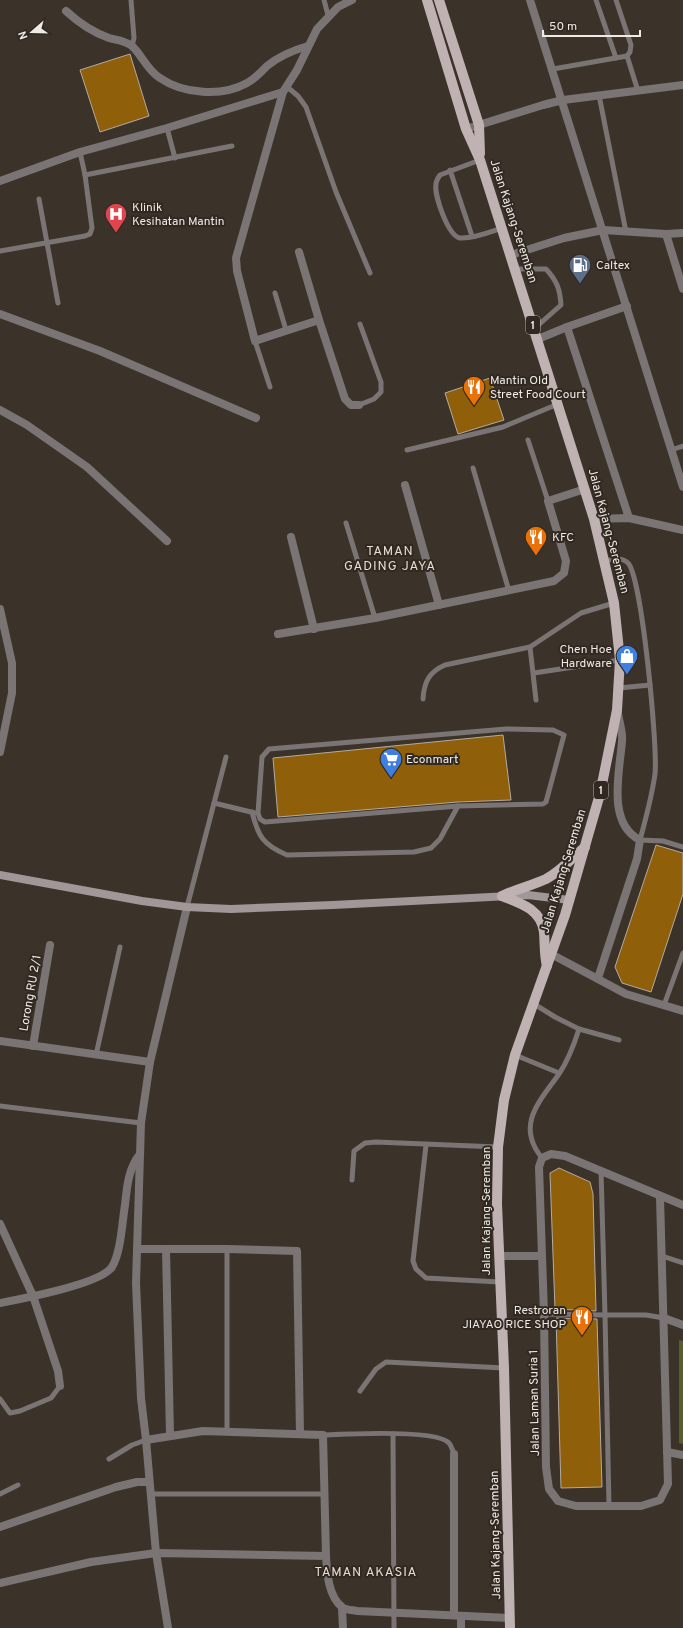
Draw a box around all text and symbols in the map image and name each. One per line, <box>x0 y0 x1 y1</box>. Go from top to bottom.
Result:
north arrow <box>12 12 52 52</box>
scale bar <box>543 12 640 38</box>
text: 50 m <box>549 19 577 35</box>
text: N <box>16 29 31 41</box>
street label: Jalan Kajang-Seremban <box>485 157 541 285</box>
place label: Klinik Kesihatan Mantin <box>132 200 224 230</box>
hospital icon: Klinik Kesihatan Mantin <box>103 201 129 234</box>
fuel station icon: Caltex <box>567 252 593 285</box>
place label: Caltex <box>596 258 630 274</box>
road number: 1 <box>526 316 540 334</box>
place label: Mantin Old Street Food Court <box>490 373 586 403</box>
restaurant icon: Mantin Old Street Food Court <box>461 374 487 407</box>
street label: Jalan Kajang-Seremban <box>584 467 632 596</box>
restaurant icon: KFC <box>523 524 549 557</box>
place label: KFC <box>552 530 574 546</box>
district label: TAMAN GADING JAYA <box>344 544 436 575</box>
place label: Chen Hoe Hardware <box>559 642 612 672</box>
shop icon: Chen Hoe Hardware <box>614 643 640 676</box>
supermarket icon: Econmart <box>378 746 404 779</box>
place label: Econmart <box>406 752 459 768</box>
road number: 1 <box>594 781 608 799</box>
street label: Jalan Kajang-Seremban <box>537 807 590 935</box>
street label: Lorong RU 2/1 <box>16 954 46 1033</box>
street label: Jalan Kajang-Seremban <box>479 1146 495 1276</box>
place label: Restroran JIAYAO RICE SHOP <box>462 1303 566 1333</box>
restaurant icon: Restroran JIAYAO RICE SHOP <box>569 1304 595 1337</box>
street label: Jalan Laman Suria 1 <box>526 1349 544 1457</box>
street label: Jalan Kajang-Seremban <box>487 1470 505 1600</box>
district label: TAMAN AKASIA <box>315 1565 417 1581</box>

